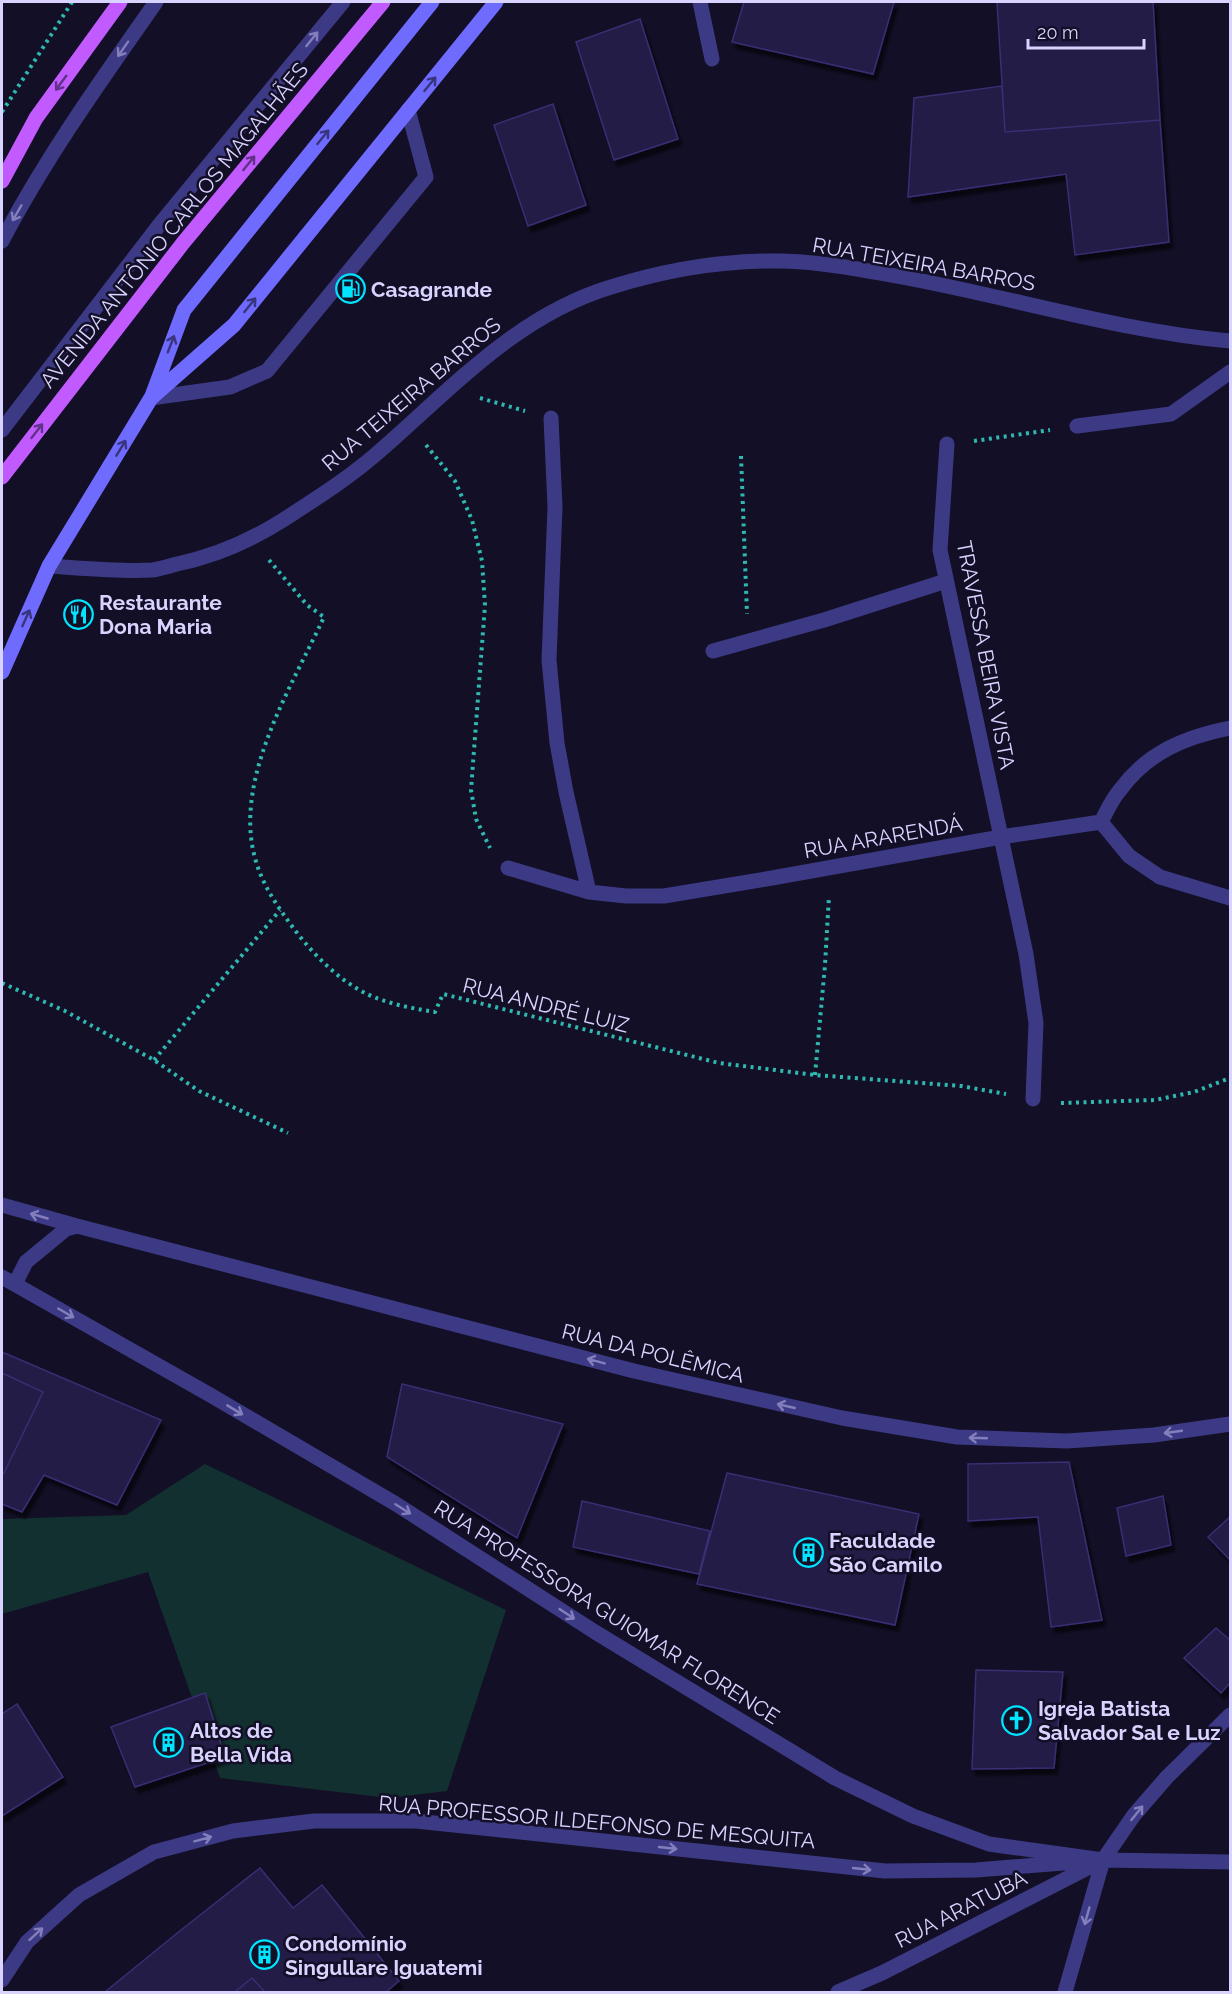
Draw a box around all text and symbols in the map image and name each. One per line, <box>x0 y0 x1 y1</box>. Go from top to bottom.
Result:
scale bar <box>1028 12 1144 50</box>
text: 20 m <box>1037 22 1079 43</box>
one-way arrow <box>305 32 319 47</box>
one-way arrow <box>117 41 129 57</box>
street label: AVENIDA ANTÔNIO CARLOS MAGALHÃES <box>35 57 313 393</box>
one-way arrow <box>55 75 67 91</box>
one-way arrow <box>423 76 436 92</box>
one-way arrow <box>317 129 330 145</box>
one-way arrow <box>242 156 256 171</box>
one-way arrow <box>10 204 22 221</box>
street label: RUA TEIXEIRA BARROS <box>811 232 1038 296</box>
fuel station icon: Casagrande <box>334 273 366 305</box>
place label: Casagrande <box>371 277 493 302</box>
one-way arrow <box>244 297 257 313</box>
street label: RUA TEIXEIRA BARROS <box>317 312 506 476</box>
one-way arrow <box>167 335 178 353</box>
one-way arrow <box>31 423 44 439</box>
one-way arrow <box>115 440 127 457</box>
street label: TRAVESSA BEIRA VISTA <box>952 539 1020 771</box>
place label: Restaurante Dona Maria <box>99 590 222 639</box>
restaurant icon: Restaurante Dona Maria <box>62 598 94 630</box>
one-way arrow <box>20 610 32 628</box>
street label: RUA ARARENDÁ <box>802 811 964 863</box>
street label: RUA ANDRÉ LUIZ <box>460 972 632 1038</box>
one-way arrow <box>30 1209 49 1221</box>
one-way arrow <box>57 1307 74 1319</box>
street label: RUA DA POLÊMICA <box>559 1318 747 1388</box>
one-way arrow <box>587 1355 606 1367</box>
one-way arrow <box>777 1399 796 1411</box>
one-way arrow <box>226 1404 243 1416</box>
one-way arrow <box>1163 1427 1183 1438</box>
one-way arrow <box>969 1432 988 1443</box>
street label: RUA PROFESSORA GUIOMAR FLORENCE <box>430 1495 784 1729</box>
one-way arrow <box>394 1504 411 1516</box>
place label: Faculdade São Camilo <box>829 1528 943 1577</box>
building icon: Faculdade São Camilo <box>792 1536 824 1568</box>
one-way arrow <box>558 1609 575 1621</box>
place label: Igreja Batista Salvador Sal e Luz <box>1038 1696 1221 1745</box>
church icon: Igreja Batista Salvador Sal e Luz <box>1001 1704 1033 1736</box>
place label: Altos de Bella Vida <box>190 1718 292 1767</box>
building icon: Altos de Bella Vida <box>153 1726 185 1758</box>
street label: RUA PROFESSOR ILDEFONSO DE MESQUITA <box>378 1790 816 1854</box>
one-way arrow <box>1130 1806 1144 1821</box>
one-way arrow <box>193 1832 212 1844</box>
one-way arrow <box>658 1843 678 1854</box>
one-way arrow <box>852 1863 871 1874</box>
street label: RUA ARATUBA <box>891 1865 1031 1953</box>
one-way arrow <box>1081 1906 1092 1925</box>
one-way arrow <box>29 1927 44 1941</box>
place label: Condomínio Singullare Iguatemi <box>285 1931 483 1980</box>
building icon: Condomínio Singullare Iguatemi <box>248 1939 280 1971</box>

